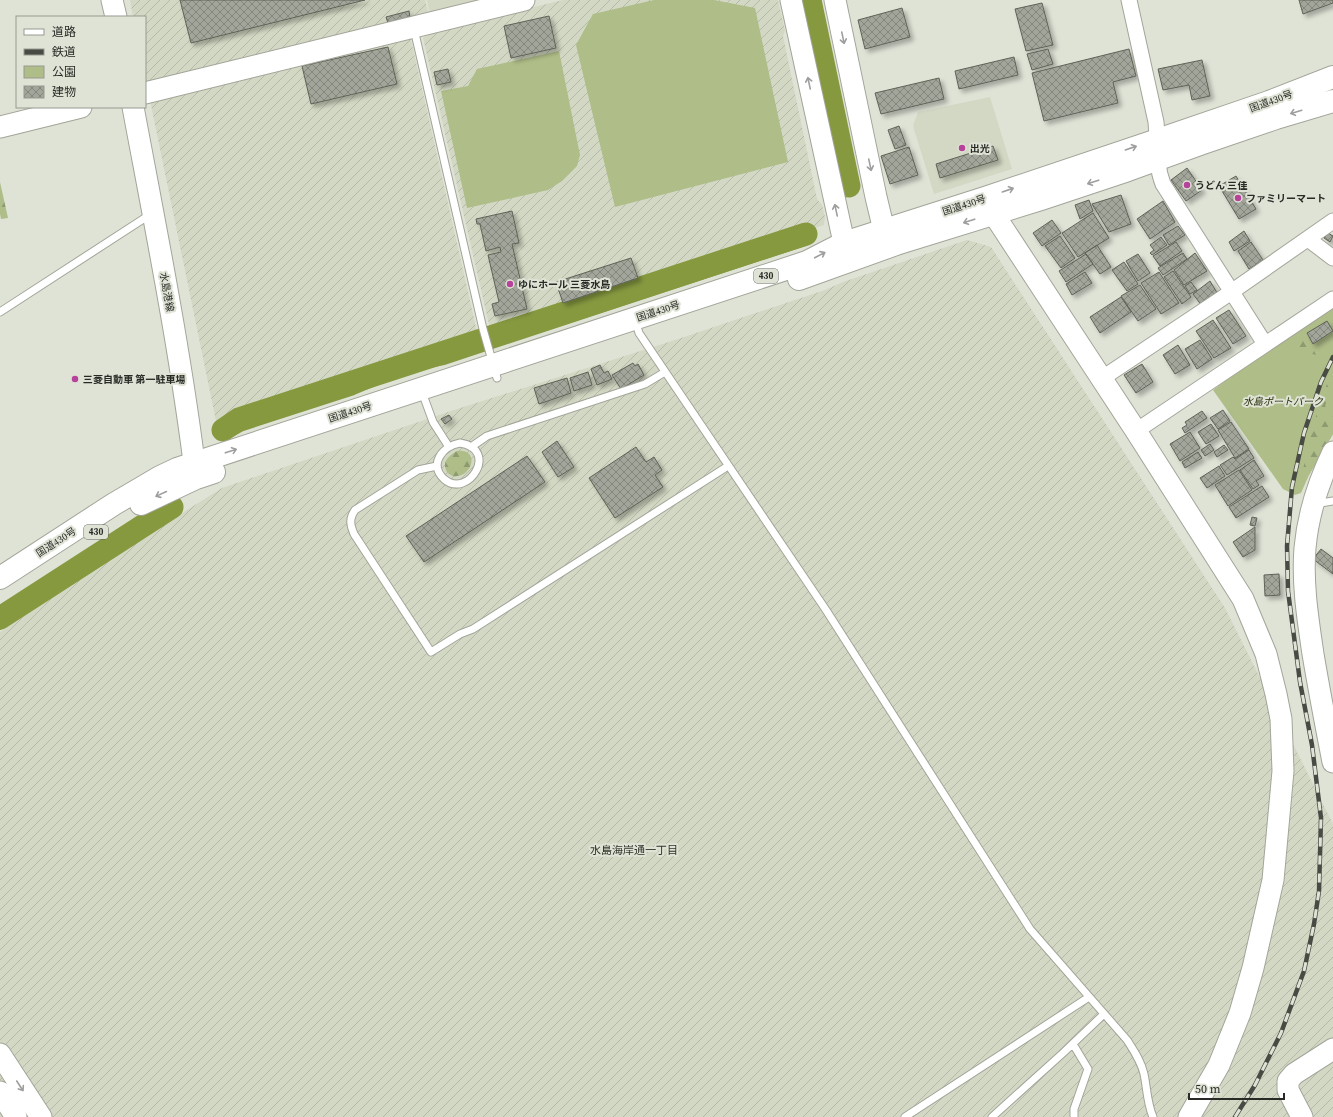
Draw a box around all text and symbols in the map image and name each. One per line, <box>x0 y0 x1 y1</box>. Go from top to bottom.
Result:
legend <box>16 16 146 108</box>
text: 道路 <box>52 24 76 40</box>
one-way arrow <box>839 31 847 44</box>
text: 鉄道 <box>52 44 76 60</box>
text: 公園 <box>52 64 76 80</box>
one-way arrow <box>805 76 813 89</box>
text: 建物 <box>52 84 76 100</box>
street label: 国道430号 <box>1248 87 1294 115</box>
one-way arrow <box>1289 109 1302 116</box>
place label: 出光 <box>970 142 990 155</box>
marker: 出光 <box>957 143 967 153</box>
one-way arrow <box>1125 144 1137 152</box>
one-way arrow <box>866 159 874 172</box>
one-way arrow <box>1088 178 1100 186</box>
place label: うどん 三佳 <box>1195 179 1247 192</box>
marker: うどん 三佳 <box>1182 180 1192 190</box>
one-way arrow <box>1002 186 1015 193</box>
street label: 国道430号 <box>941 192 987 218</box>
place label: ファミリーマート <box>1246 192 1326 205</box>
marker: ファミリーマート <box>1233 193 1243 203</box>
one-way arrow <box>832 204 840 217</box>
one-way arrow <box>963 218 976 225</box>
one-way arrow <box>813 251 825 259</box>
road number: 430 <box>754 269 778 283</box>
street label: 水島港線 <box>157 271 177 313</box>
place label: ゆにホール 三菱水島 <box>518 278 610 291</box>
marker: ゆにホール 三菱水島 <box>505 279 515 289</box>
street label: 国道430号 <box>635 298 681 324</box>
place label: 三菱自動車 第一駐車場 <box>83 373 185 386</box>
marker: 三菱自動車 第一駐車場 <box>70 374 80 384</box>
park label: 水島ポートパーク <box>1243 395 1324 408</box>
street label: 国道430号 <box>327 399 373 425</box>
one-way arrow <box>225 446 237 454</box>
one-way arrow <box>155 491 167 498</box>
street label: 国道430号 <box>34 524 78 560</box>
road number: 430 <box>84 525 108 539</box>
district label: 水島海岸通一丁目 <box>590 843 678 858</box>
scale bar <box>1189 1075 1284 1101</box>
one-way arrow <box>16 1080 24 1091</box>
text: 50 m <box>1195 1081 1221 1097</box>

